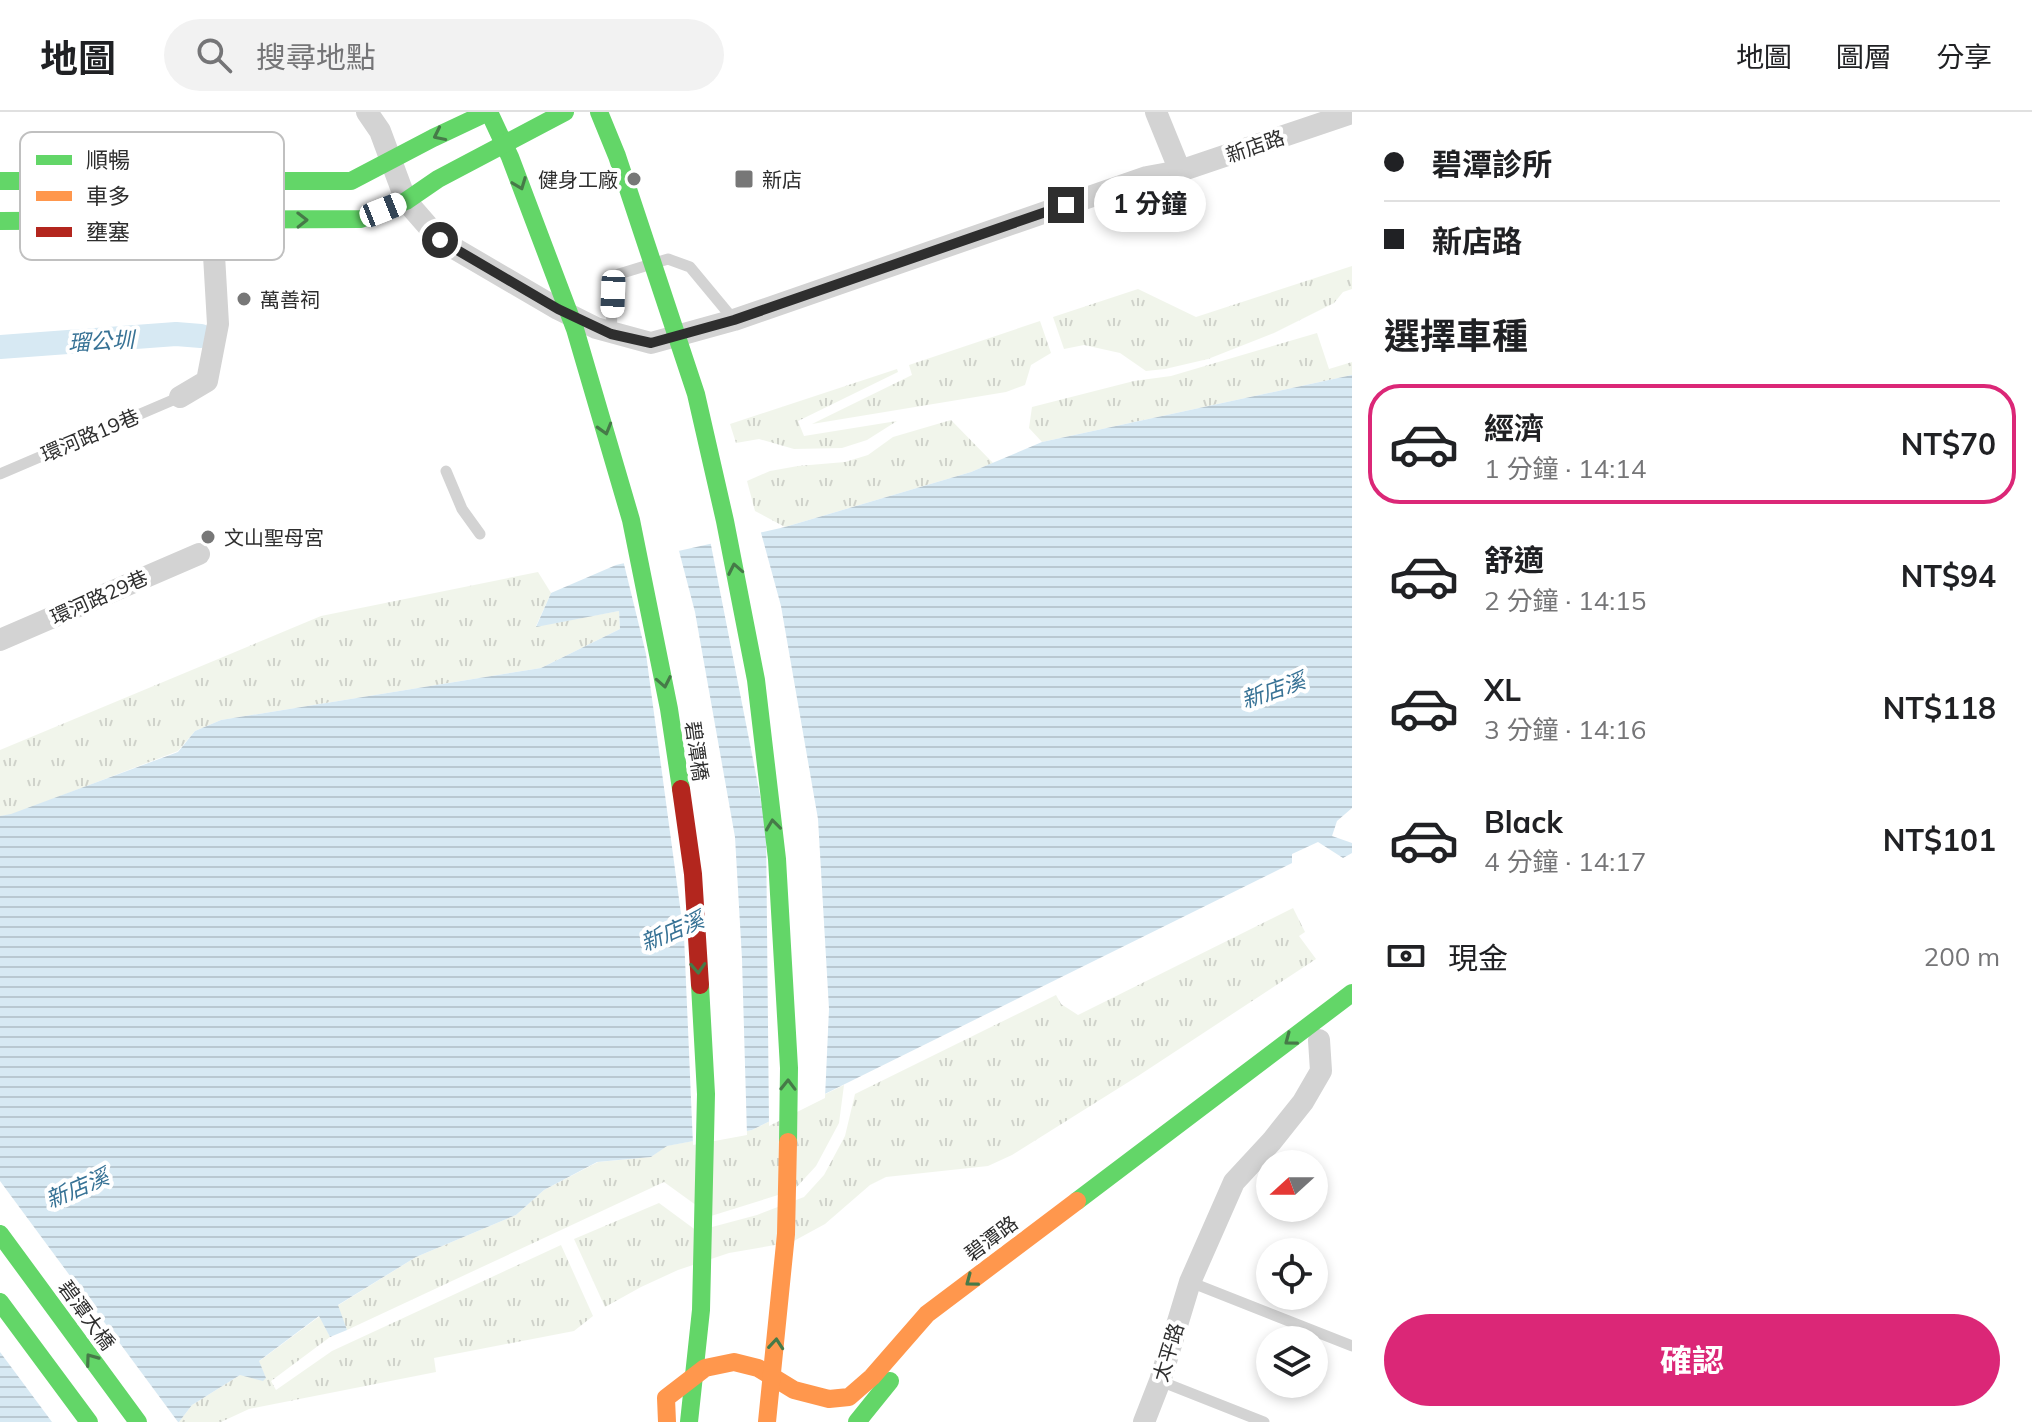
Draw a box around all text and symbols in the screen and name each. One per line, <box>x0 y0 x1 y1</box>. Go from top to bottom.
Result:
search box <box>164 19 724 91</box>
icon: search <box>192 33 236 77</box>
text: 地圖 <box>40 34 116 82</box>
text: 搜尋地點 <box>256 38 376 76</box>
text: 地圖 <box>1736 39 1792 74</box>
text: 圖層 <box>1836 39 1892 74</box>
text: 分享 <box>1936 39 1992 74</box>
street label: 新店路 <box>1223 124 1287 168</box>
one-way arrow <box>433 125 448 141</box>
legend <box>20 132 284 260</box>
text: 碧潭診所 <box>1432 145 1552 183</box>
text: 順暢 <box>86 146 130 174</box>
place label: 健身工廠 <box>538 167 618 192</box>
place label: 新店 <box>762 167 802 192</box>
marker: 新店 <box>733 168 755 190</box>
marker: 健身工廠 <box>625 170 643 188</box>
one-way arrow <box>510 176 527 190</box>
callout: 1 分鐘 <box>1094 177 1206 233</box>
text: 車多 <box>86 182 130 210</box>
route end <box>1048 187 1084 223</box>
text: 1 分鐘 <box>1113 187 1187 220</box>
car <box>356 190 410 230</box>
one-way arrow <box>296 211 309 229</box>
text: 壅塞 <box>86 218 130 246</box>
route start <box>422 222 458 258</box>
text: 新店路 <box>1432 222 1522 260</box>
car <box>600 270 626 318</box>
place label: 萬善祠 <box>260 287 320 312</box>
marker: 萬善祠 <box>235 290 253 308</box>
text: 選擇車種 <box>1384 313 1528 358</box>
water label: 瑠公圳 <box>67 325 138 357</box>
street label: 環河路19巷 <box>37 403 143 467</box>
icon: car <box>1388 408 1460 480</box>
text: 經濟 <box>1484 409 1544 447</box>
one-way arrow <box>595 422 612 436</box>
text: NT$70 <box>1901 425 1996 463</box>
text: 1 分鐘 · 14:14 <box>1484 452 1646 485</box>
place label: 文山聖母宮 <box>224 525 324 550</box>
marker: 文山聖母宮 <box>199 528 217 546</box>
icon: car <box>1388 540 1460 612</box>
text: 舒適 <box>1484 541 1544 579</box>
text: NT$94 <box>1901 557 1996 595</box>
one-way arrow <box>727 562 744 575</box>
street label: 環河路29巷 <box>46 564 152 630</box>
text: 2 分鐘 · 14:15 <box>1484 584 1646 617</box>
water label: 新店溪 <box>1237 665 1312 714</box>
text: XL <box>1484 671 1521 709</box>
icon: car <box>1388 672 1460 744</box>
one-way arrow <box>654 676 671 689</box>
text: NT$118 <box>1883 689 1996 727</box>
text: 3 分鐘 · 14:16 <box>1484 713 1646 746</box>
street label: 碧潭橋 <box>680 720 714 782</box>
text: Black <box>1484 803 1563 841</box>
icon: car <box>1388 804 1460 876</box>
one-way arrow <box>765 819 782 832</box>
text: NT$101 <box>1883 821 1996 859</box>
text: 4 分鐘 · 14:17 <box>1484 845 1646 878</box>
water label: 新店溪 <box>636 904 711 957</box>
icon: cash <box>1384 934 1428 978</box>
text: 現金 <box>1448 939 1508 977</box>
text: 200 m <box>1924 940 2000 973</box>
one-way arrow <box>690 962 707 975</box>
one-way arrow <box>1284 1030 1298 1045</box>
one-way arrow <box>780 1078 797 1091</box>
north arrow <box>1256 1150 1328 1222</box>
map controls <box>1256 1150 1328 1398</box>
water label: 新店溪 <box>41 1161 116 1214</box>
street label: 碧潭路 <box>960 1210 1022 1266</box>
button: locate <box>1256 1238 1328 1310</box>
one-way arrow <box>965 1272 979 1286</box>
street label: 碧潭大橋 <box>53 1275 121 1355</box>
button: 確認 <box>1384 1314 2000 1406</box>
street label: 太平路 <box>1147 1320 1189 1384</box>
button: layers <box>1256 1326 1328 1398</box>
one-way arrow <box>767 1338 784 1351</box>
one-way arrow <box>87 1353 101 1368</box>

